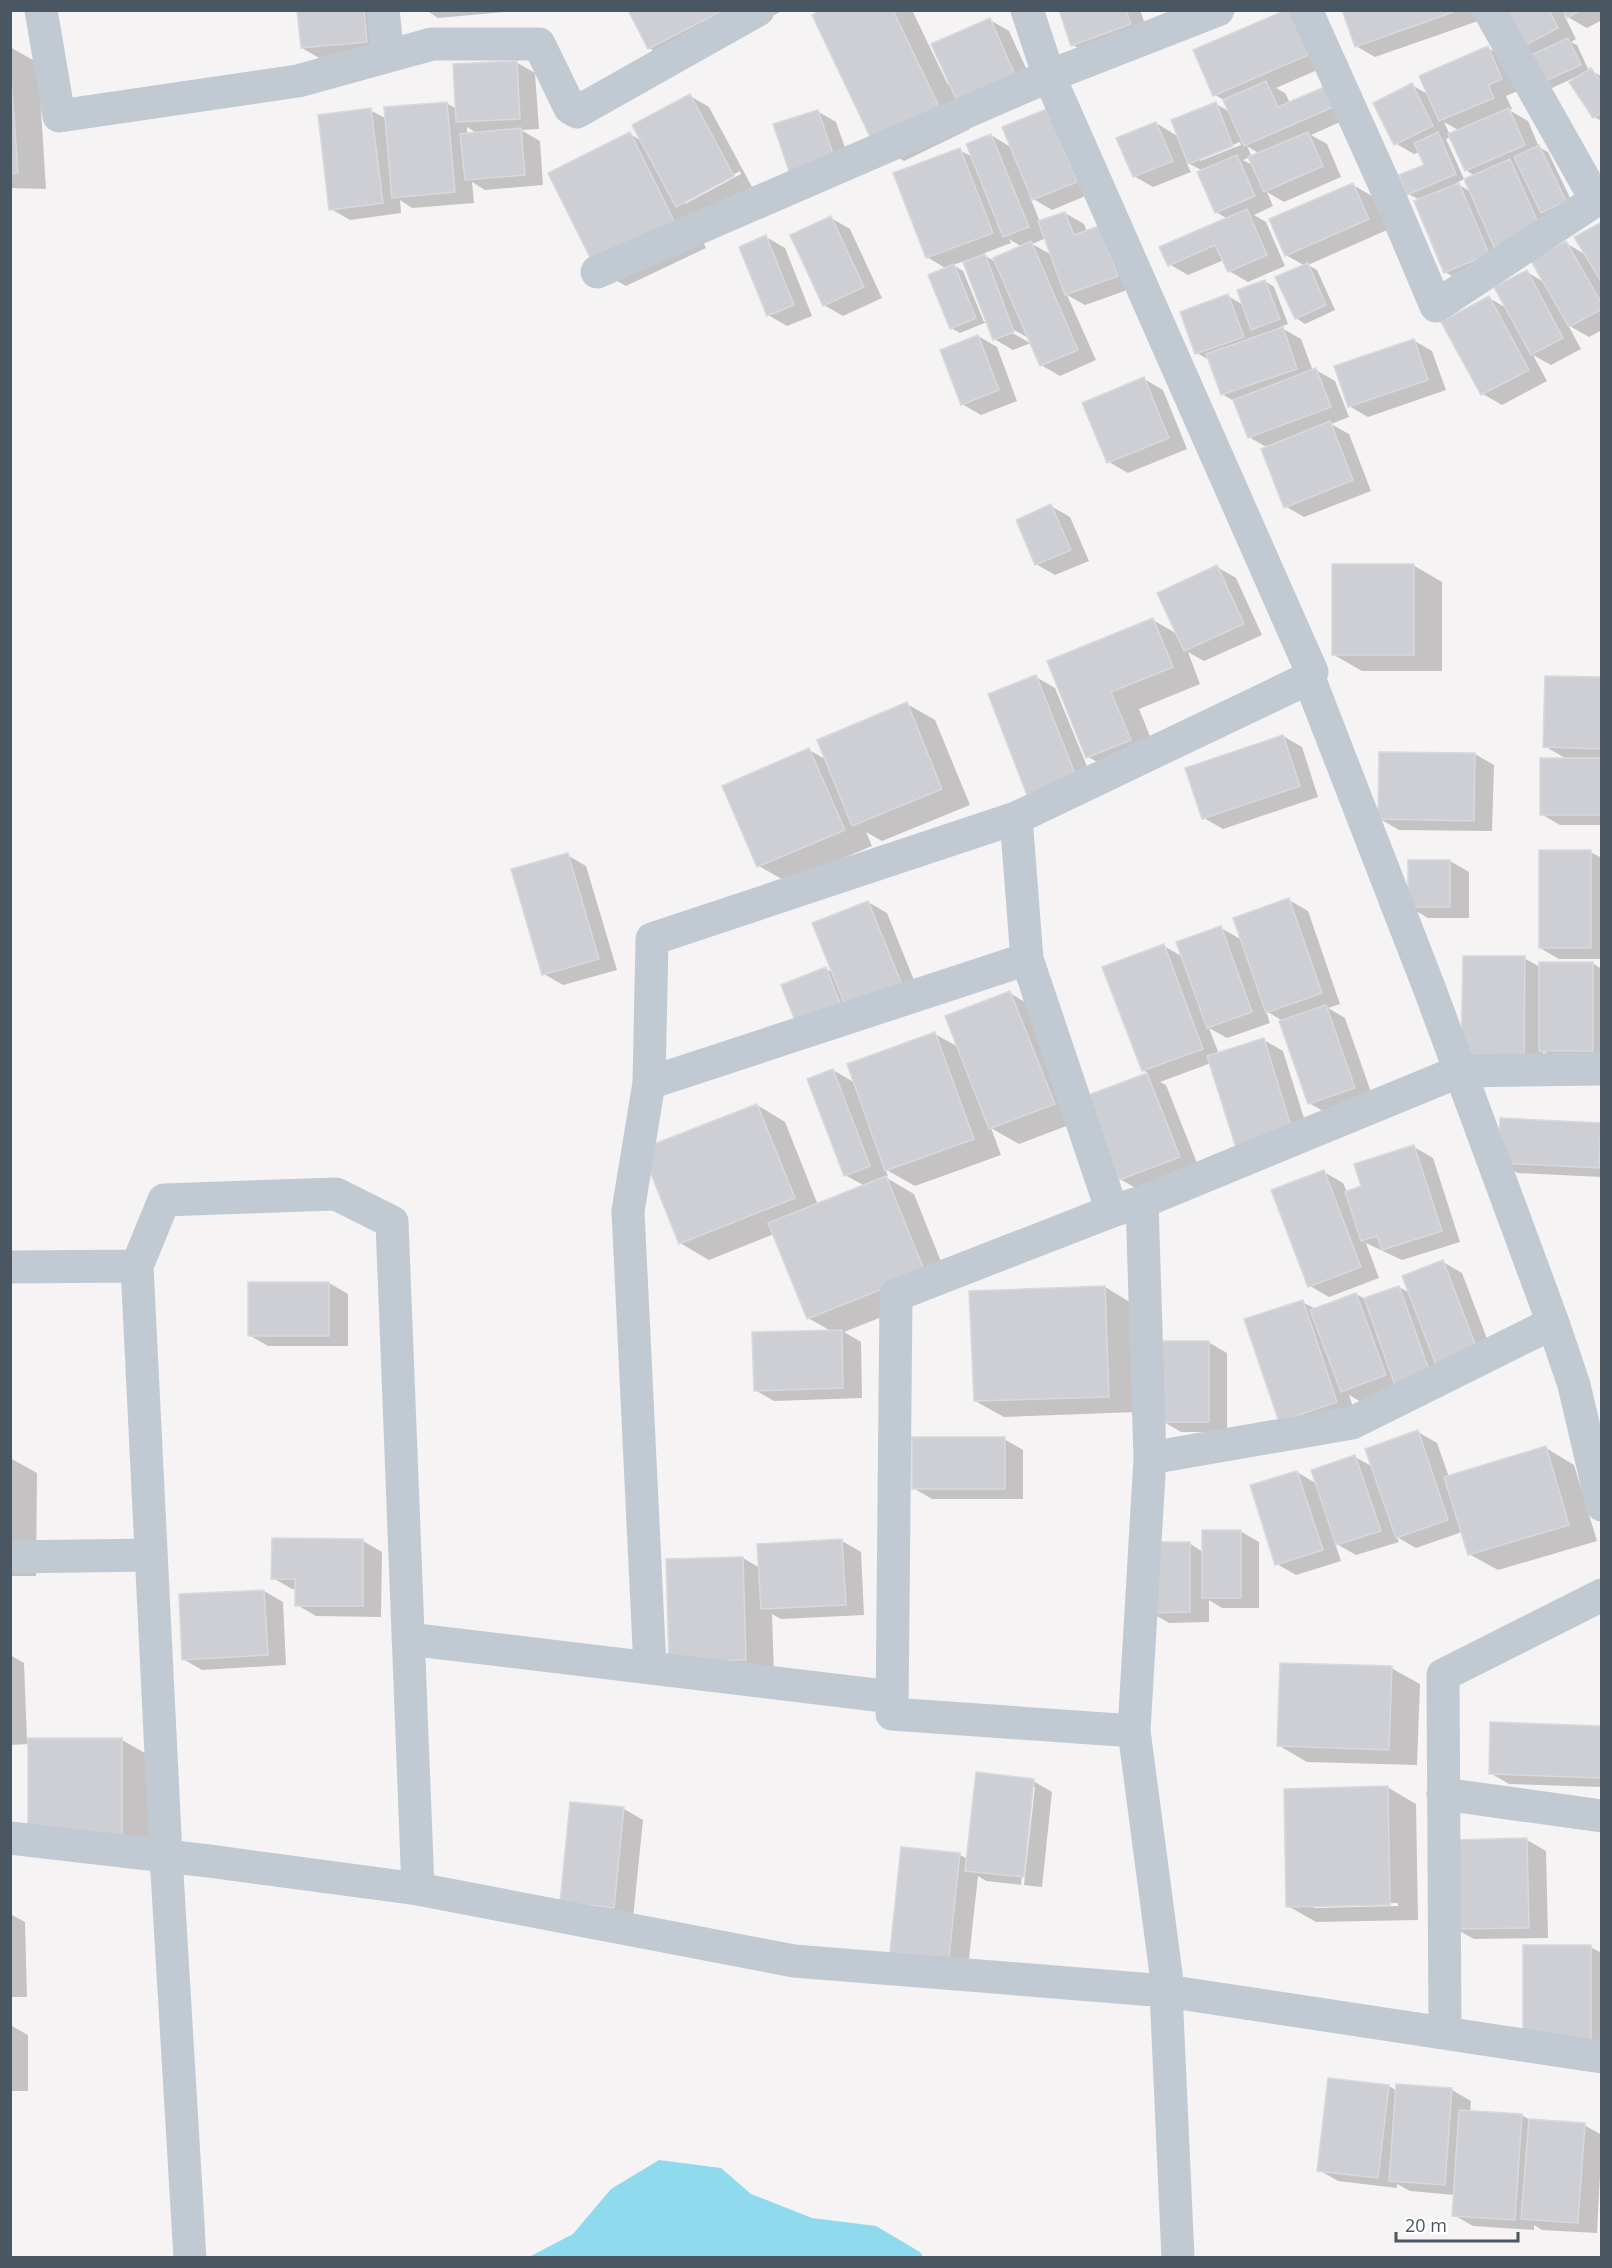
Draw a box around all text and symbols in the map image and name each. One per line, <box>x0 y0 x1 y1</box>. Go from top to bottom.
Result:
scale bar <box>1396 2205 1518 2243</box>
text: 20 m <box>1405 2213 1447 2237</box>

